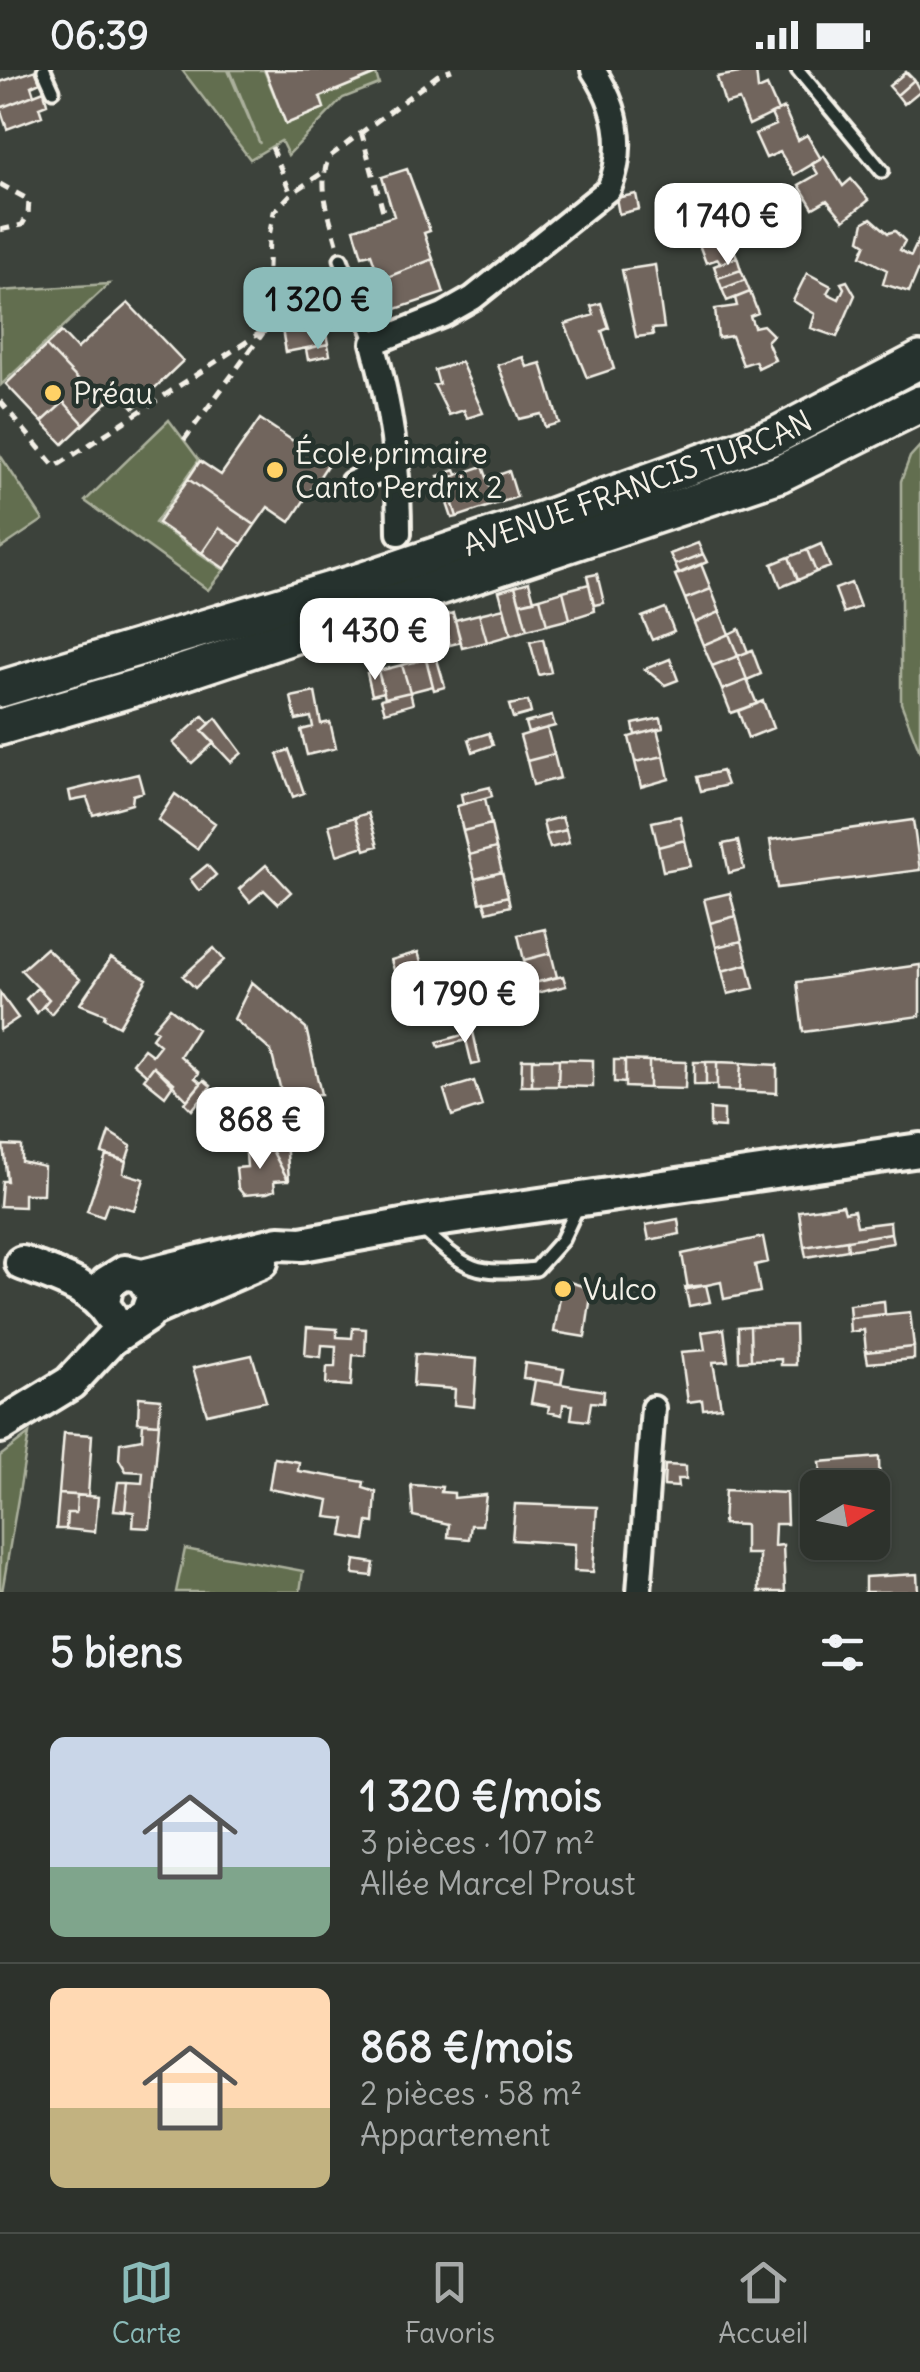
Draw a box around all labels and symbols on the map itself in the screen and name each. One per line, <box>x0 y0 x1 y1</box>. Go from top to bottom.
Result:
pin: 1 740 € <box>636 183 820 268</box>
pin: 1 320 € <box>226 267 410 352</box>
place label: Préau <box>73 374 153 412</box>
marker: Préau <box>42 382 64 404</box>
street label: AVENUE FRANCIS TURCAN <box>458 401 818 564</box>
place label: École primaire Canto Perdrix 2 <box>295 434 503 506</box>
marker: École primaire Canto Perdrix 2 <box>264 459 286 481</box>
pin: 1 430 € <box>283 598 467 683</box>
pin: 1 790 € <box>373 961 557 1046</box>
pin: 868 € <box>190 1087 330 1172</box>
place label: Vulco <box>583 1270 657 1308</box>
marker: Vulco <box>552 1278 574 1300</box>
north arrow <box>800 1470 890 1560</box>

